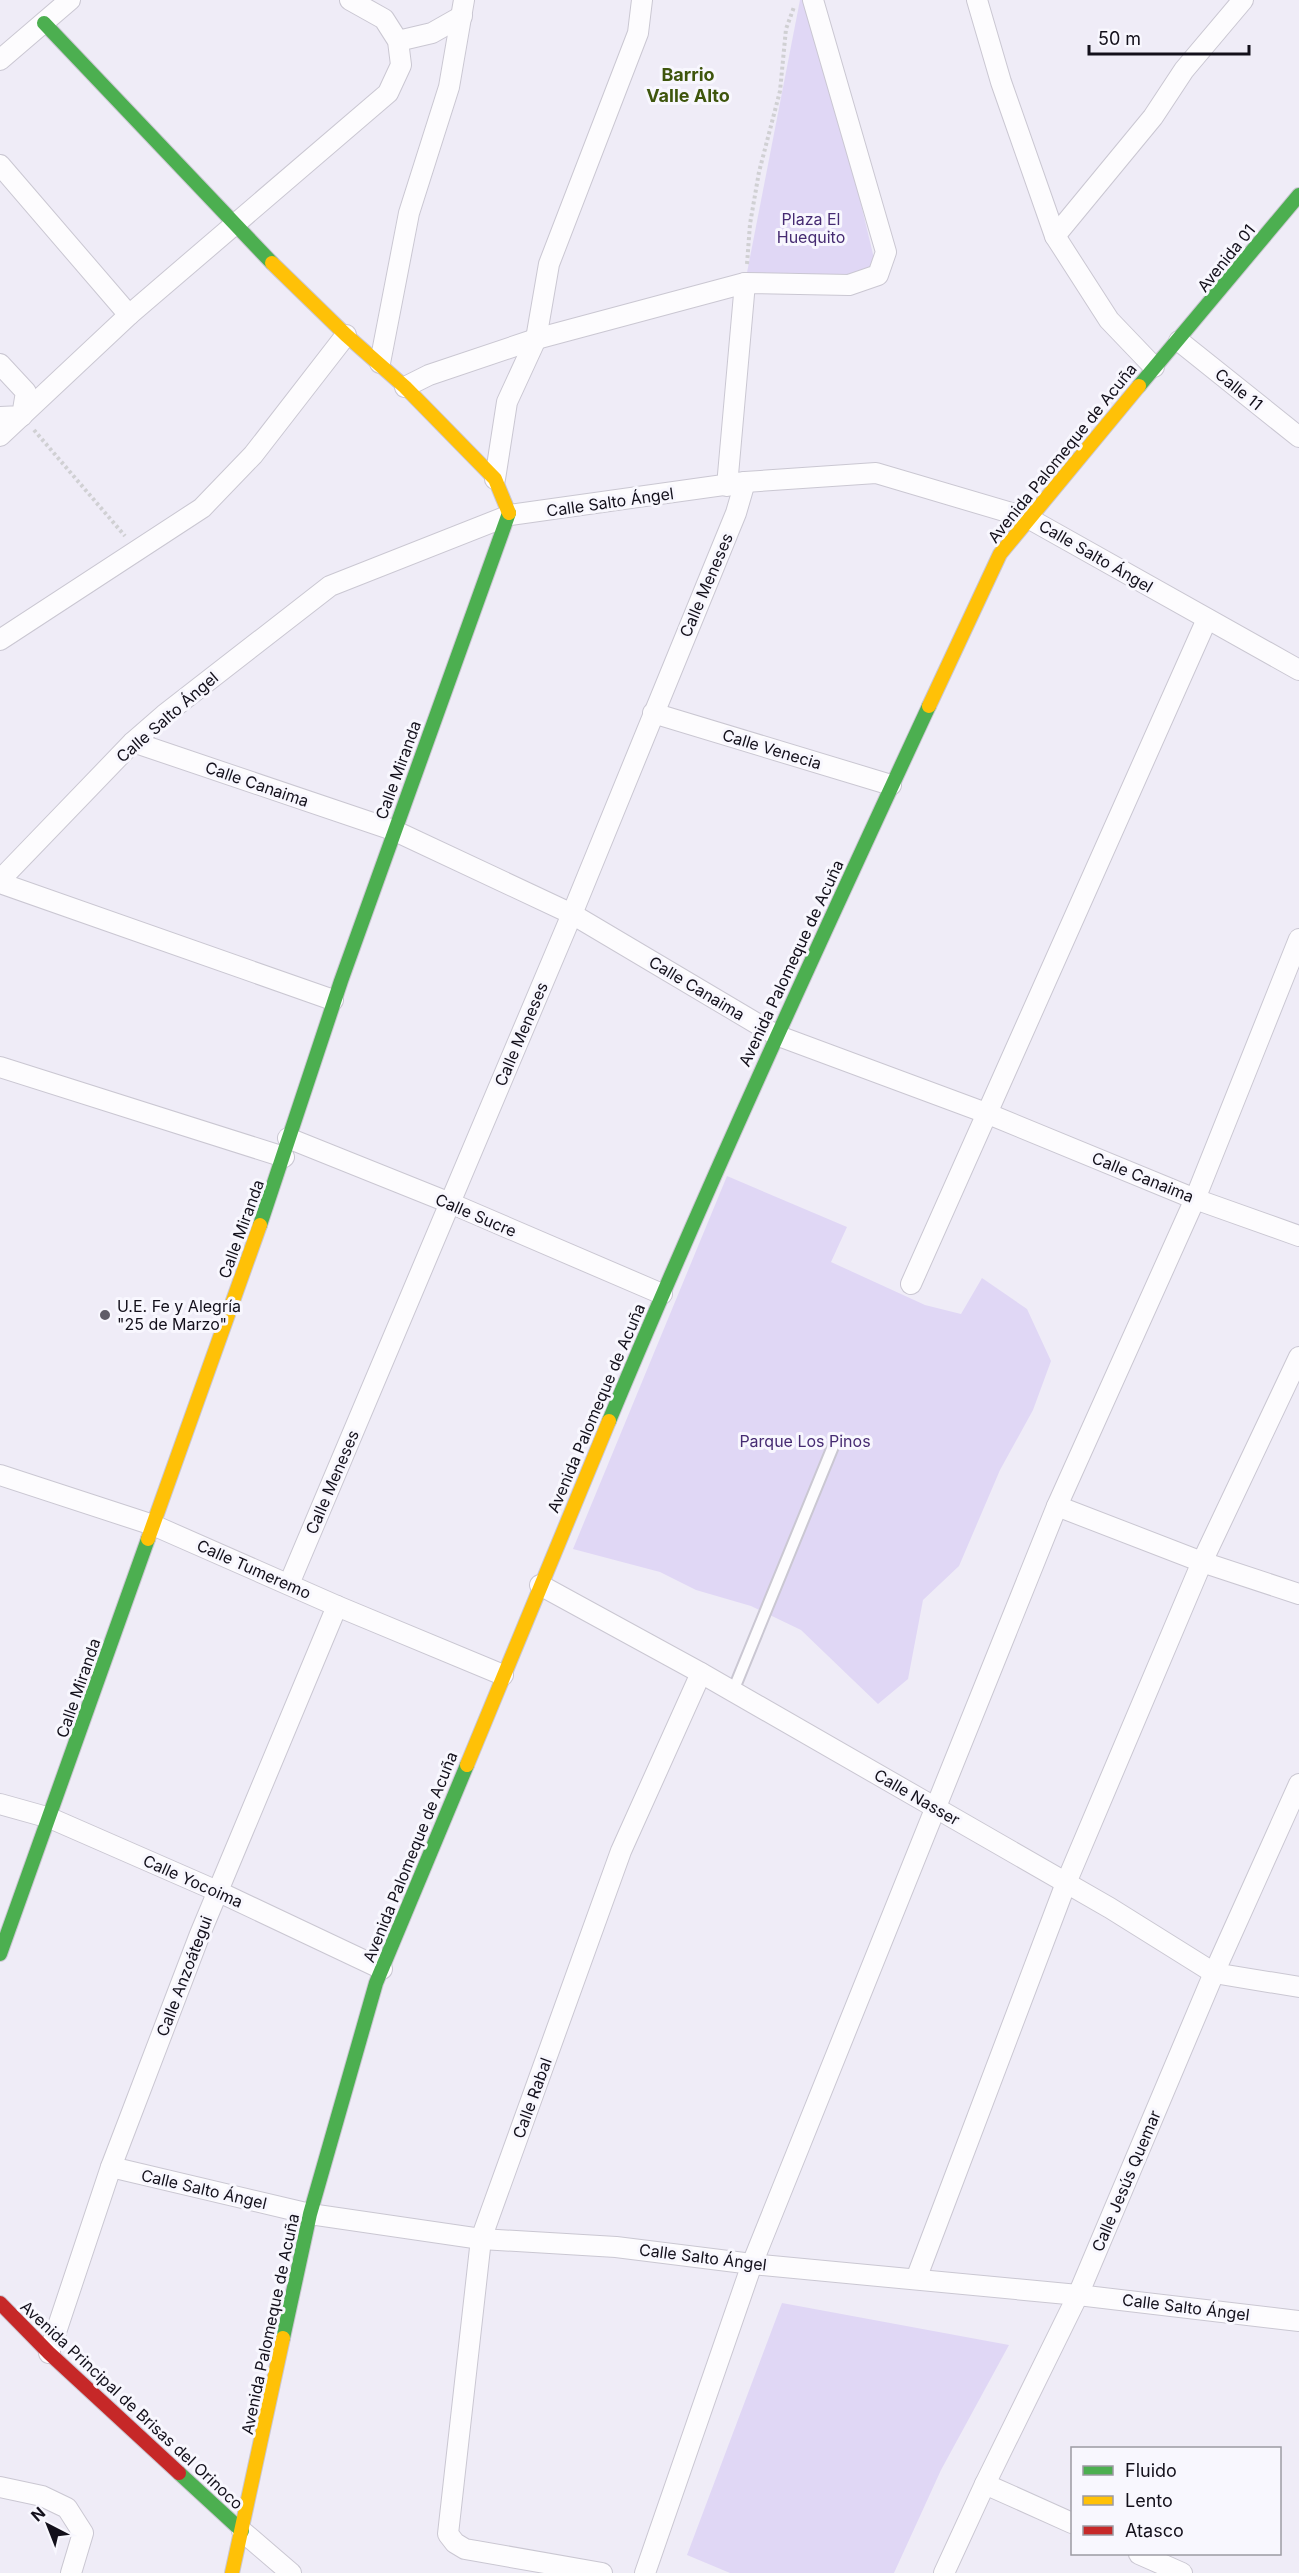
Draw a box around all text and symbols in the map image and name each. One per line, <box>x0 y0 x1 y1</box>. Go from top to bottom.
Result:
scale bar <box>1089 18 1250 56</box>
text: 50 m <box>1098 28 1141 49</box>
district label: Barrio Valle Alto <box>646 64 730 106</box>
park label: Plaza El Huequito <box>777 209 845 247</box>
street label: Avenida 01 <box>1193 220 1259 296</box>
street label: Avenida Palomeque de Acuña <box>983 359 1141 547</box>
street label: Calle 11 <box>1211 364 1267 414</box>
street label: Calle Salto Ángel <box>545 483 675 521</box>
street label: Calle Salto Ángel <box>1035 515 1157 597</box>
street label: Calle Meneses <box>675 530 737 640</box>
street label: Calle Salto Ángel <box>112 667 222 767</box>
street label: Calle Miranda <box>371 718 425 822</box>
street label: Calle Venecia <box>720 724 824 774</box>
street label: Calle Canaima <box>203 757 311 811</box>
street label: Avenida Palomeque de Acuña <box>734 857 848 1069</box>
street label: Calle Canaima <box>645 952 749 1024</box>
street label: Calle Meneses <box>490 979 552 1089</box>
street label: Calle Canaima <box>1089 1147 1197 1207</box>
street label: Calle Miranda <box>214 1177 268 1281</box>
street label: Calle Sucre <box>432 1189 520 1241</box>
place label: U.E. Fe y Alegría "25 de Marzo" <box>117 1296 241 1334</box>
street label: Avenida Palomeque de Acuña <box>543 1300 649 1516</box>
marker: U.E. Fe y Alegría "25 de Marzo" <box>98 1308 112 1322</box>
street label: Calle Meneses <box>301 1427 363 1537</box>
park label: Parque Los Pinos <box>739 1431 871 1451</box>
street label: Calle Tumeremo <box>194 1535 314 1603</box>
street label: Calle Miranda <box>52 1636 104 1740</box>
street label: Avenida Palomeque de Acuña <box>359 1749 461 1965</box>
street label: Calle Nasser <box>871 1764 963 1830</box>
street label: Calle Yocoima <box>140 1850 246 1912</box>
street label: Calle Anzoátegui <box>152 1913 216 2039</box>
street label: Calle Rabal <box>508 2055 556 2141</box>
street label: Calle Jesús Quemar <box>1087 2107 1165 2255</box>
street label: Calle Salto Ángel <box>139 2165 269 2213</box>
street label: Avenida Palomeque de Acuña <box>237 2212 303 2436</box>
street label: Calle Salto Ángel <box>638 2239 768 2275</box>
street label: Calle Salto Ángel <box>1121 2289 1251 2325</box>
street label: Avenida Principal de Brisas del Orinoco <box>17 2296 247 2514</box>
legend <box>1071 2447 1281 2555</box>
text: Fluido <box>1125 2460 1177 2481</box>
text: Lento <box>1125 2490 1173 2511</box>
north arrow <box>18 2495 78 2555</box>
text: N <box>27 2502 49 2525</box>
text: Atasco <box>1125 2520 1184 2541</box>

